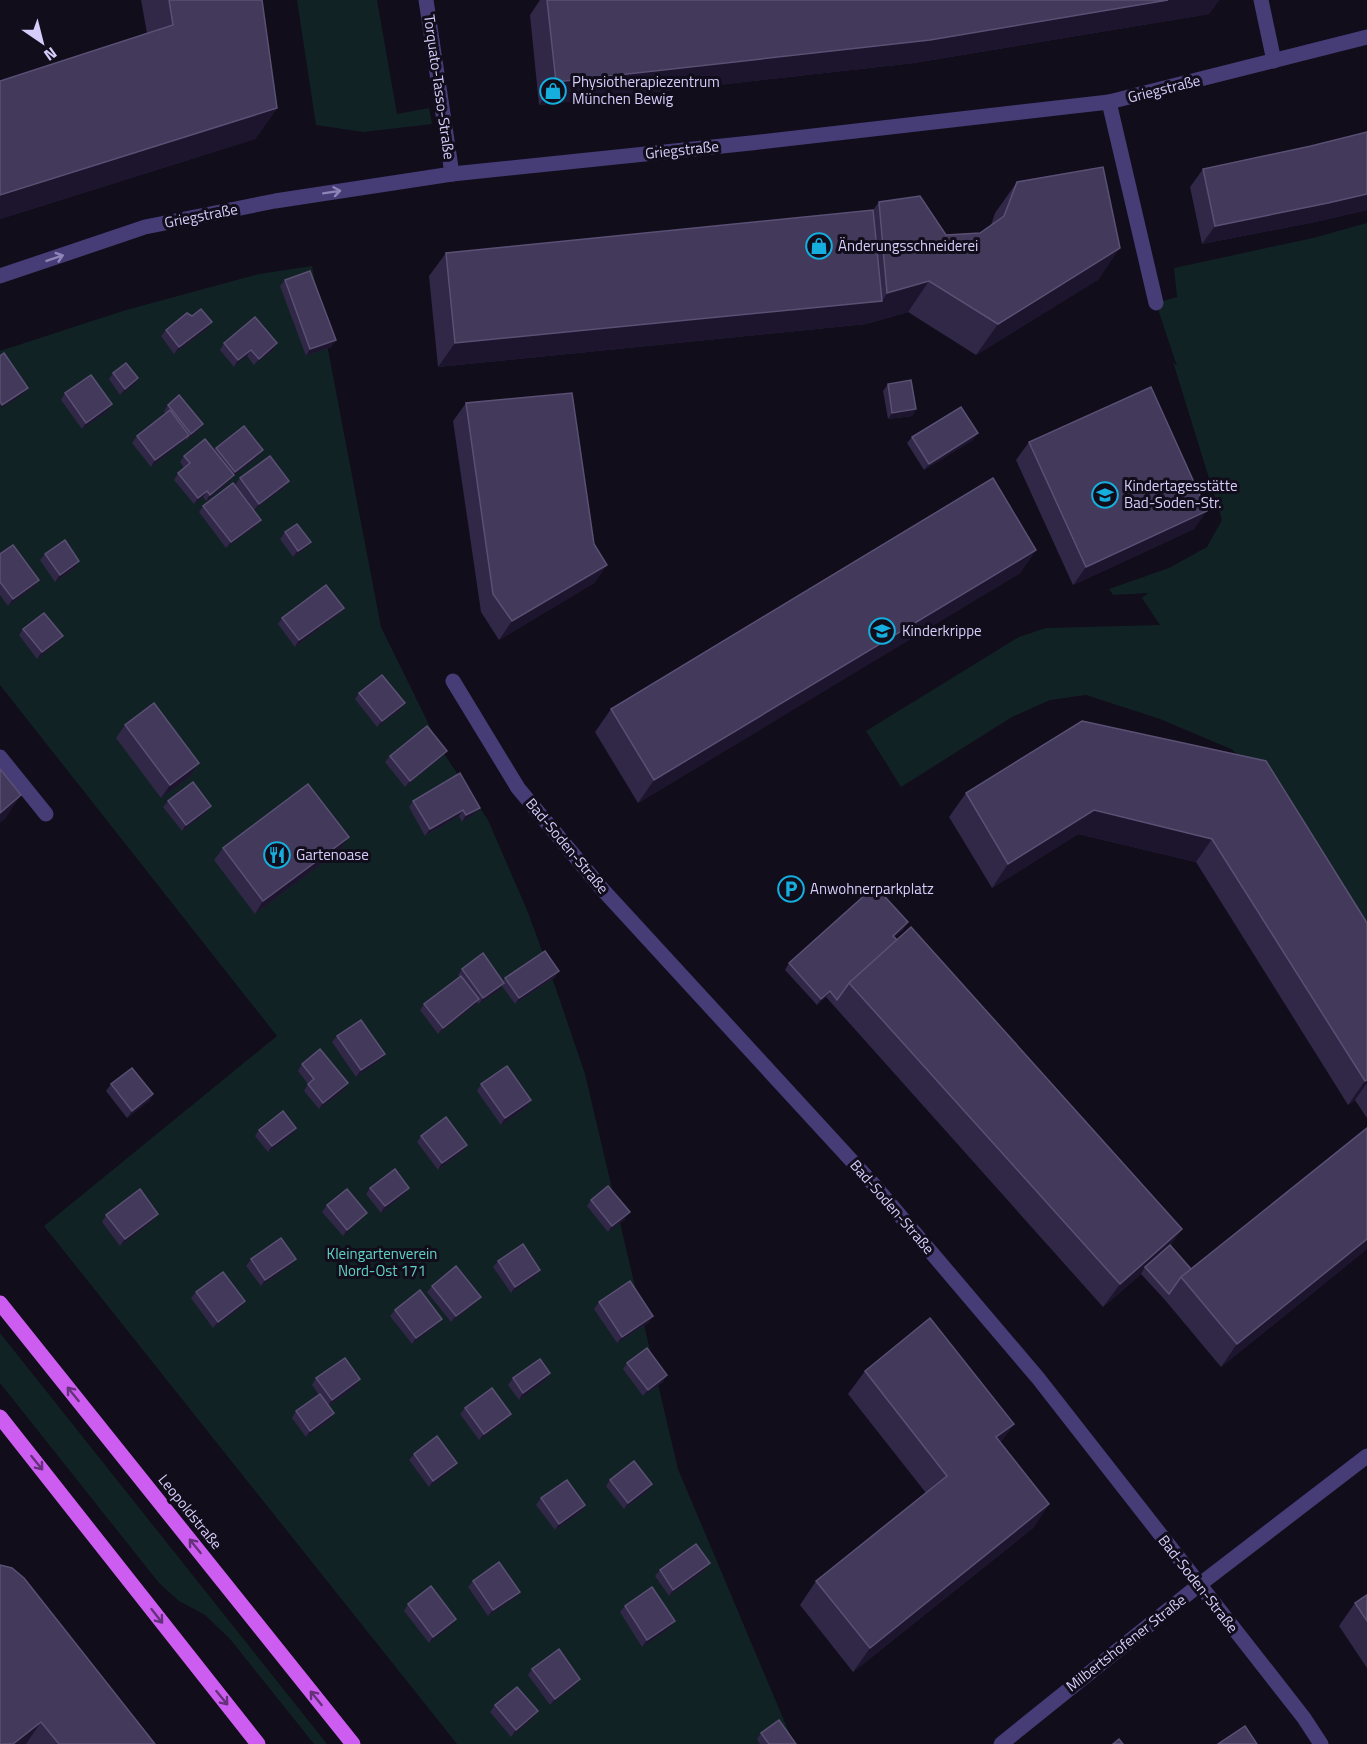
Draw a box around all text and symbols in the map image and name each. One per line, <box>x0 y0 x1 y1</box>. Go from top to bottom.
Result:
north arrow <box>12 12 72 72</box>
street label: Torquato-Tasso-Straße <box>418 13 461 161</box>
text: N <box>39 41 62 67</box>
street label: Griegstraße <box>1125 68 1203 109</box>
place label: Physiotherapiezentrum München Bewig <box>572 70 720 110</box>
shop icon: Physiotherapiezentrum München Bewig <box>538 76 568 106</box>
street label: Griegstraße <box>644 134 720 165</box>
one-way arrow <box>322 186 342 197</box>
street label: Griegstraße <box>162 197 239 234</box>
shop icon: Änderungsschneiderei <box>804 231 834 261</box>
place label: Änderungsschneiderei <box>838 234 978 257</box>
one-way arrow <box>45 251 64 262</box>
place label: Kindertagesstätte Bad-Soden-Str. <box>1124 474 1237 514</box>
school or university icon: Kindertagesstätte Bad-Soden-Str. <box>1090 480 1120 510</box>
school or university icon: Kinderkrippe <box>867 616 897 646</box>
place label: Kinderkrippe <box>902 619 982 642</box>
street label: Bad-Soden-Straße <box>520 793 614 899</box>
restaurant icon: Gartenoase <box>262 840 292 870</box>
place label: Gartenoase <box>296 843 369 866</box>
parking icon: Anwohnerparkplatz <box>776 874 806 904</box>
place label: Anwohnerparkplatz <box>810 877 934 900</box>
street label: Bad-Soden-Straße <box>845 1154 940 1259</box>
park label: Kleingartenverein Nord-Ost 171 <box>327 1242 437 1282</box>
one-way arrow <box>66 1386 79 1402</box>
one-way arrow <box>30 1455 43 1471</box>
street label: Leopoldstraße <box>153 1469 228 1554</box>
street label: Bad-Soden-Straße <box>1153 1530 1244 1638</box>
one-way arrow <box>188 1538 201 1554</box>
street label: Milbertshofener Straße <box>1061 1588 1191 1697</box>
one-way arrow <box>150 1608 163 1624</box>
one-way arrow <box>215 1690 228 1706</box>
one-way arrow <box>310 1691 323 1707</box>

